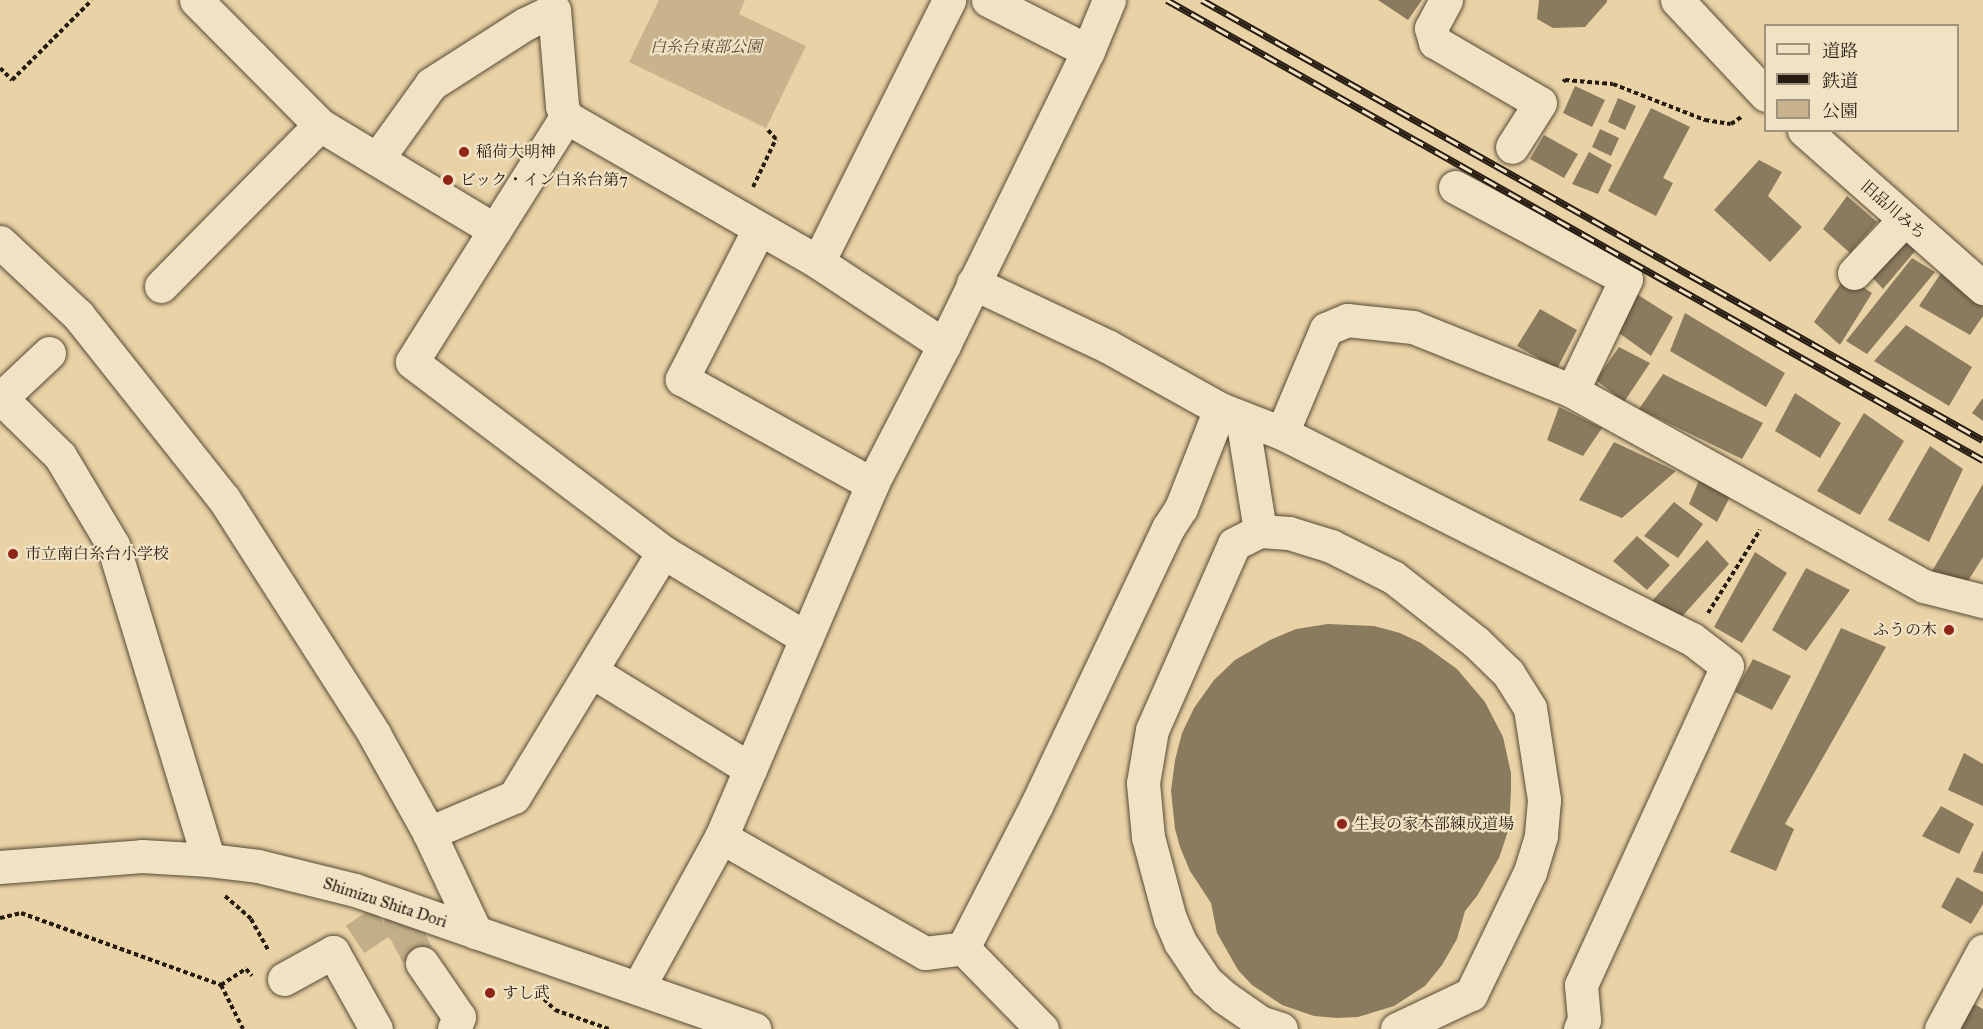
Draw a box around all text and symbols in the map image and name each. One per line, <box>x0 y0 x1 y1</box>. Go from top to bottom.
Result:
legend <box>1764 24 1959 132</box>
park label: 白糸台東部公園 <box>650 37 762 57</box>
text: 道路 <box>1822 40 1858 62</box>
text: 鉄道 <box>1822 70 1858 92</box>
text: 公園 <box>1822 100 1858 122</box>
place label: 稲荷大明神 <box>476 142 556 162</box>
marker: 稲荷大明神 <box>457 145 471 159</box>
place label: ビック・イン白糸台第7 <box>460 170 629 190</box>
marker: ビック・イン白糸台第7 <box>441 173 455 187</box>
street label: 旧品川みち <box>1857 177 1929 243</box>
place label: 市立南白糸台小学校 <box>25 544 169 564</box>
marker: 市立南白糸台小学校 <box>6 547 20 561</box>
place label: ふうの木 <box>1873 620 1937 640</box>
marker: ふうの木 <box>1942 623 1956 637</box>
place label: 生長の家本部練成道場 <box>1354 814 1514 834</box>
marker: 生長の家本部練成道場 <box>1335 817 1349 831</box>
street label: Shimizu Shita Dori <box>321 874 449 932</box>
place label: すし武 <box>502 983 550 1003</box>
marker: すし武 <box>483 986 497 1000</box>

